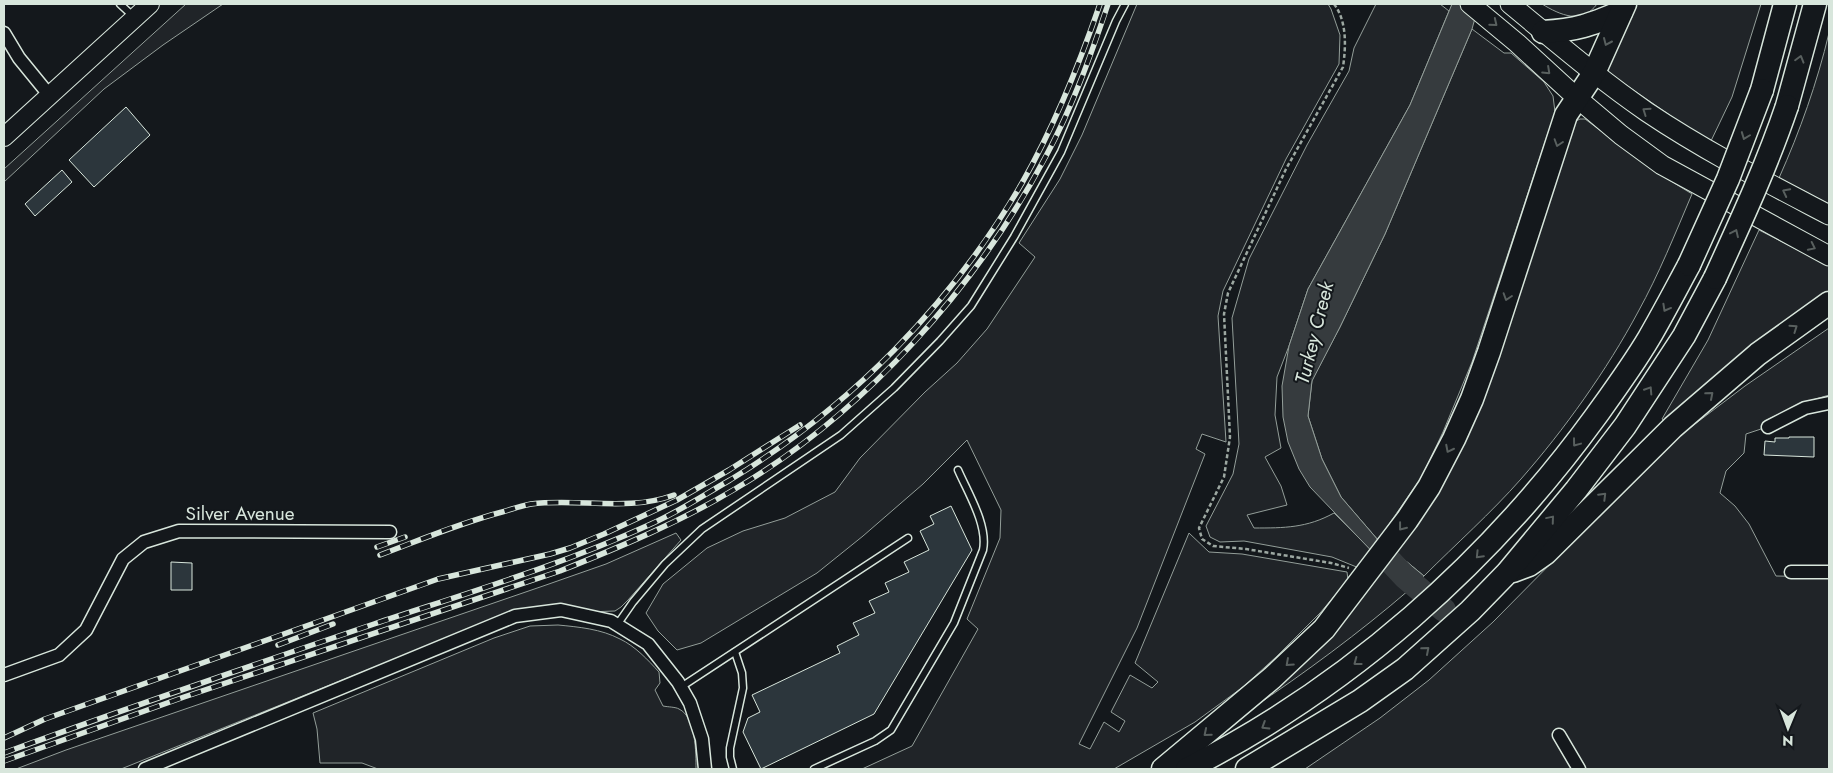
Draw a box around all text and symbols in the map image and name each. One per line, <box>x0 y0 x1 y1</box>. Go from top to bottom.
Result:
one-way arrow <box>1488 18 1497 27</box>
one-way arrow <box>1603 37 1614 46</box>
one-way arrow <box>1794 54 1805 63</box>
one-way arrow <box>1542 65 1551 74</box>
one-way arrow <box>1642 107 1651 117</box>
one-way arrow <box>1741 131 1751 140</box>
one-way arrow <box>1553 138 1563 146</box>
one-way arrow <box>1782 188 1791 198</box>
one-way arrow <box>1729 229 1740 238</box>
one-way arrow <box>1807 241 1816 251</box>
water label: Turkey Creek <box>1288 277 1342 388</box>
one-way arrow <box>1503 292 1513 301</box>
one-way arrow <box>1662 303 1672 312</box>
one-way arrow <box>1788 325 1798 334</box>
one-way arrow <box>1643 386 1652 395</box>
one-way arrow <box>1705 392 1714 401</box>
one-way arrow <box>1573 437 1582 447</box>
one-way arrow <box>1445 443 1455 452</box>
one-way arrow <box>1597 493 1606 502</box>
street label: Silver Avenue <box>186 500 295 527</box>
one-way arrow <box>1546 516 1554 525</box>
one-way arrow <box>1399 521 1407 530</box>
one-way arrow <box>1476 549 1485 558</box>
one-way arrow <box>1421 646 1430 655</box>
one-way arrow <box>1353 656 1363 665</box>
one-way arrow <box>1285 657 1294 666</box>
north arrow <box>1763 703 1813 753</box>
one-way arrow <box>1261 720 1270 730</box>
one-way arrow <box>1204 727 1213 736</box>
text: N <box>1782 731 1794 751</box>

